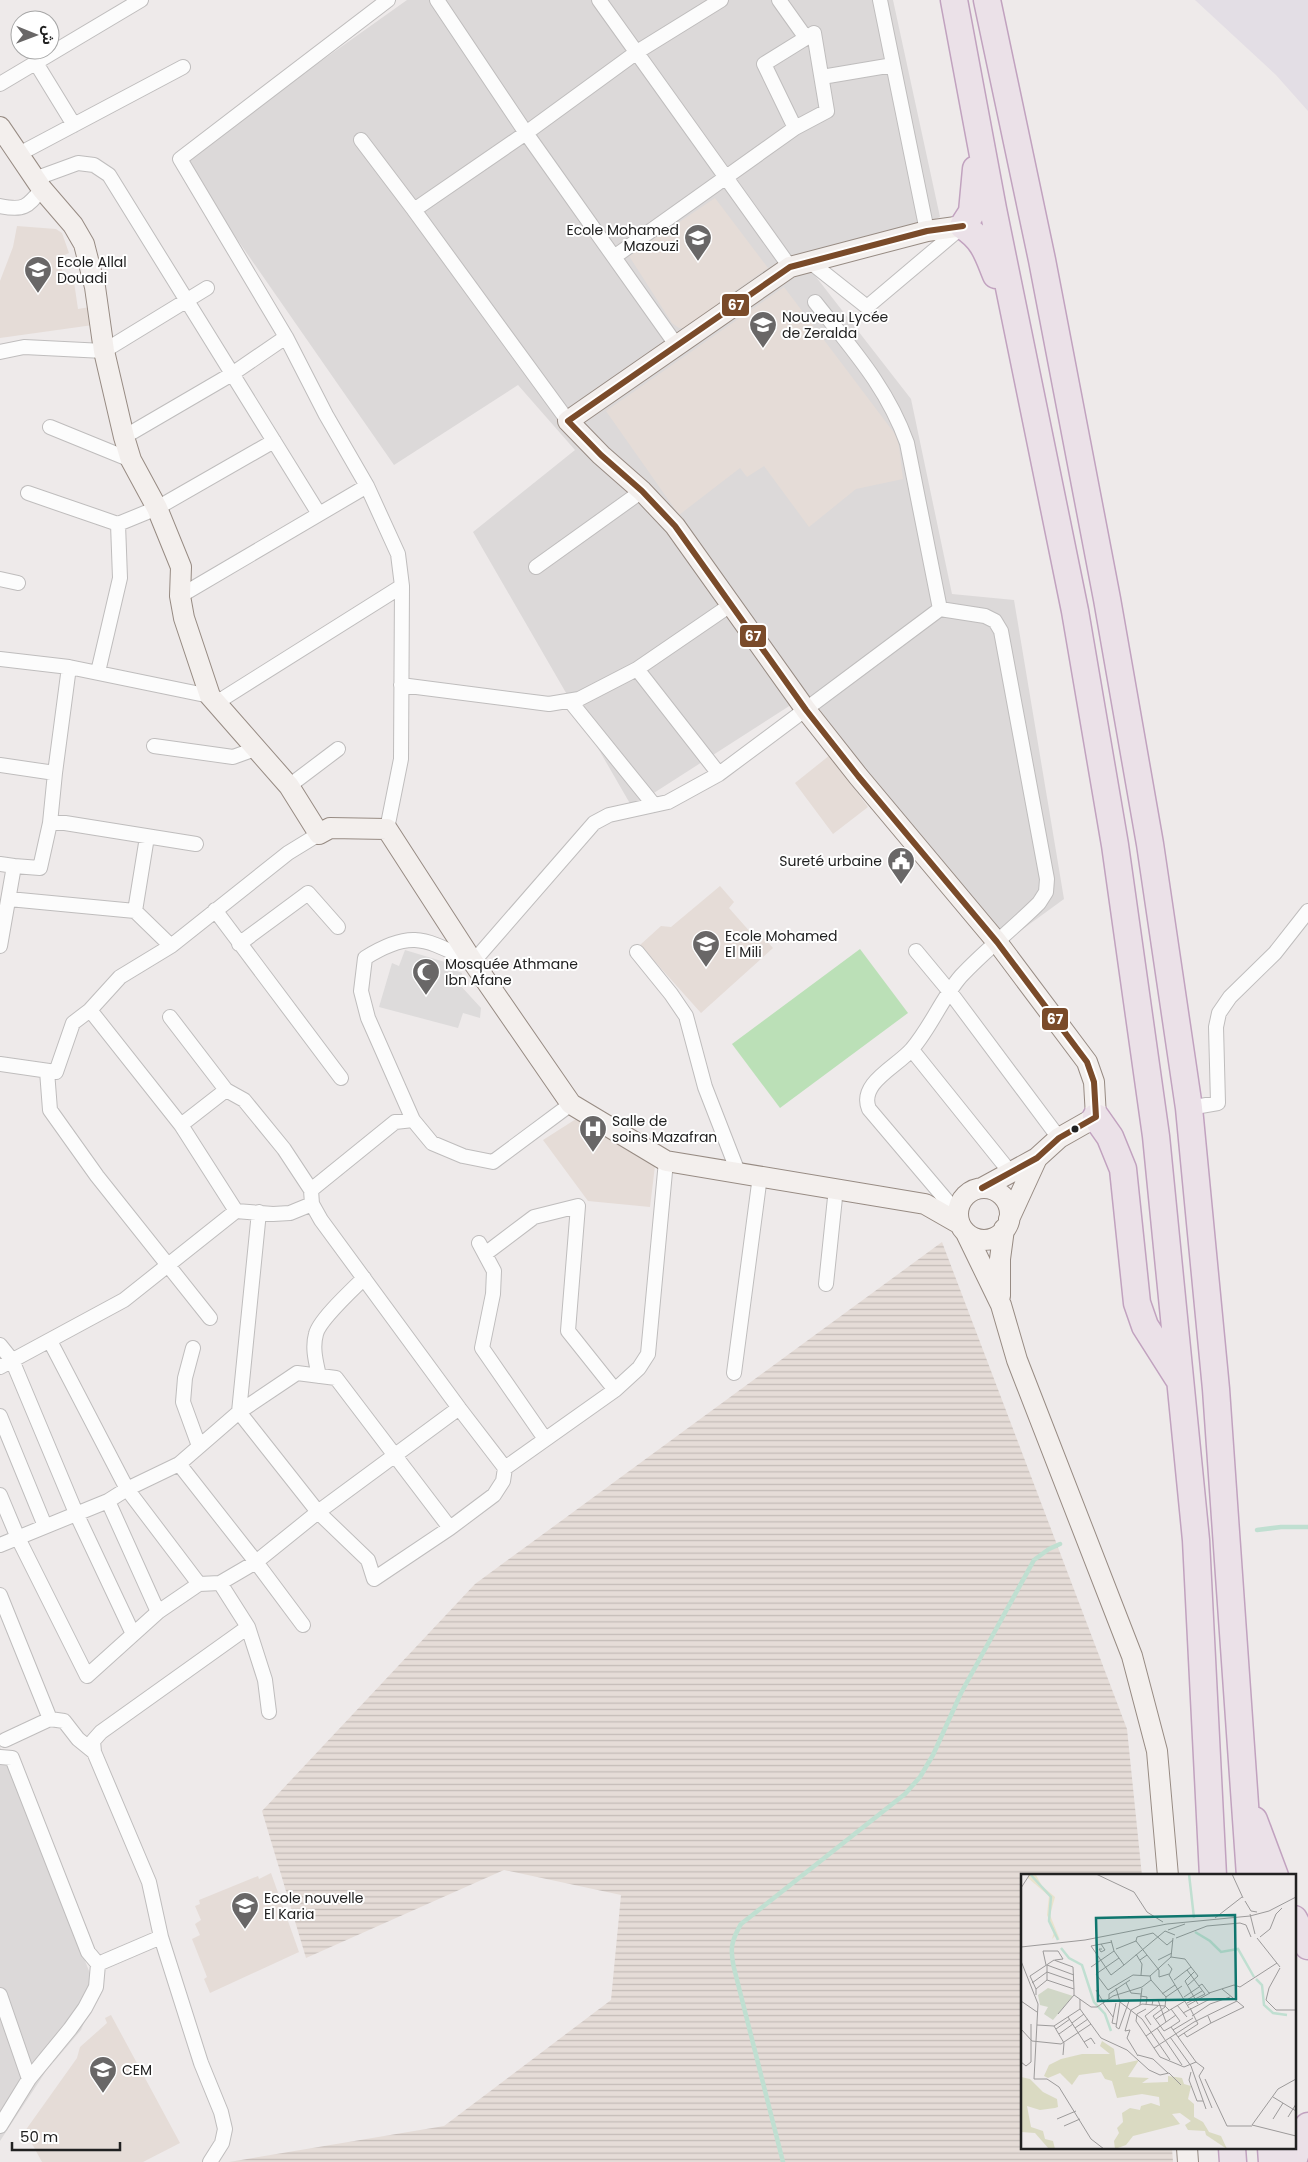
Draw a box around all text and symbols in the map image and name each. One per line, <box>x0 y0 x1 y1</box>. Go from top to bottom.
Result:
north arrow <box>10 10 60 60</box>
text: ش <box>38 25 58 45</box>
place label: Ecole Mohamed Mazouzi <box>566 220 679 256</box>
school or university icon: Ecole Mohamed Mazouzi <box>683 223 713 262</box>
place label: Ecole Allal Douadi <box>57 252 127 288</box>
school or university icon: Ecole Allal Douadi <box>23 255 53 294</box>
line badge: 67 <box>721 293 750 317</box>
text: 67 <box>728 295 745 315</box>
place label: Nouveau Lycée de Zeralda <box>782 307 889 343</box>
school or university icon: Nouveau Lycée de Zeralda <box>748 310 778 349</box>
line badge: 67 <box>739 624 767 648</box>
text: 67 <box>745 626 762 646</box>
public building icon: Sureté urbaine <box>886 846 916 885</box>
place label: Sureté urbaine <box>779 851 882 871</box>
place label: Ecole Mohamed El Mili <box>725 926 838 962</box>
school or university icon: Ecole Mohamed El Mili <box>691 929 721 968</box>
place label: Mosquée Athmane Ibn Afane <box>445 954 578 990</box>
mosque icon: Mosquée Athmane Ibn Afane <box>411 957 441 996</box>
line badge: 67 <box>1041 1007 1069 1031</box>
text: 67 <box>1047 1009 1064 1029</box>
place label: Salle de soins Mazafran <box>612 1111 717 1147</box>
hospital icon: Salle de soins Mazafran <box>578 1114 608 1153</box>
unlabelled marker <box>1070 1124 1080 1134</box>
inset map <box>1021 1874 1296 2150</box>
place label: Ecole nouvelle El Karia <box>264 1888 364 1924</box>
school or university icon: Ecole nouvelle El Karia <box>230 1891 260 1930</box>
school or university icon: CEM <box>88 2055 118 2094</box>
place label: CEM <box>122 2060 152 2080</box>
scale bar <box>12 2120 120 2152</box>
text: 50 m <box>20 2126 58 2147</box>

